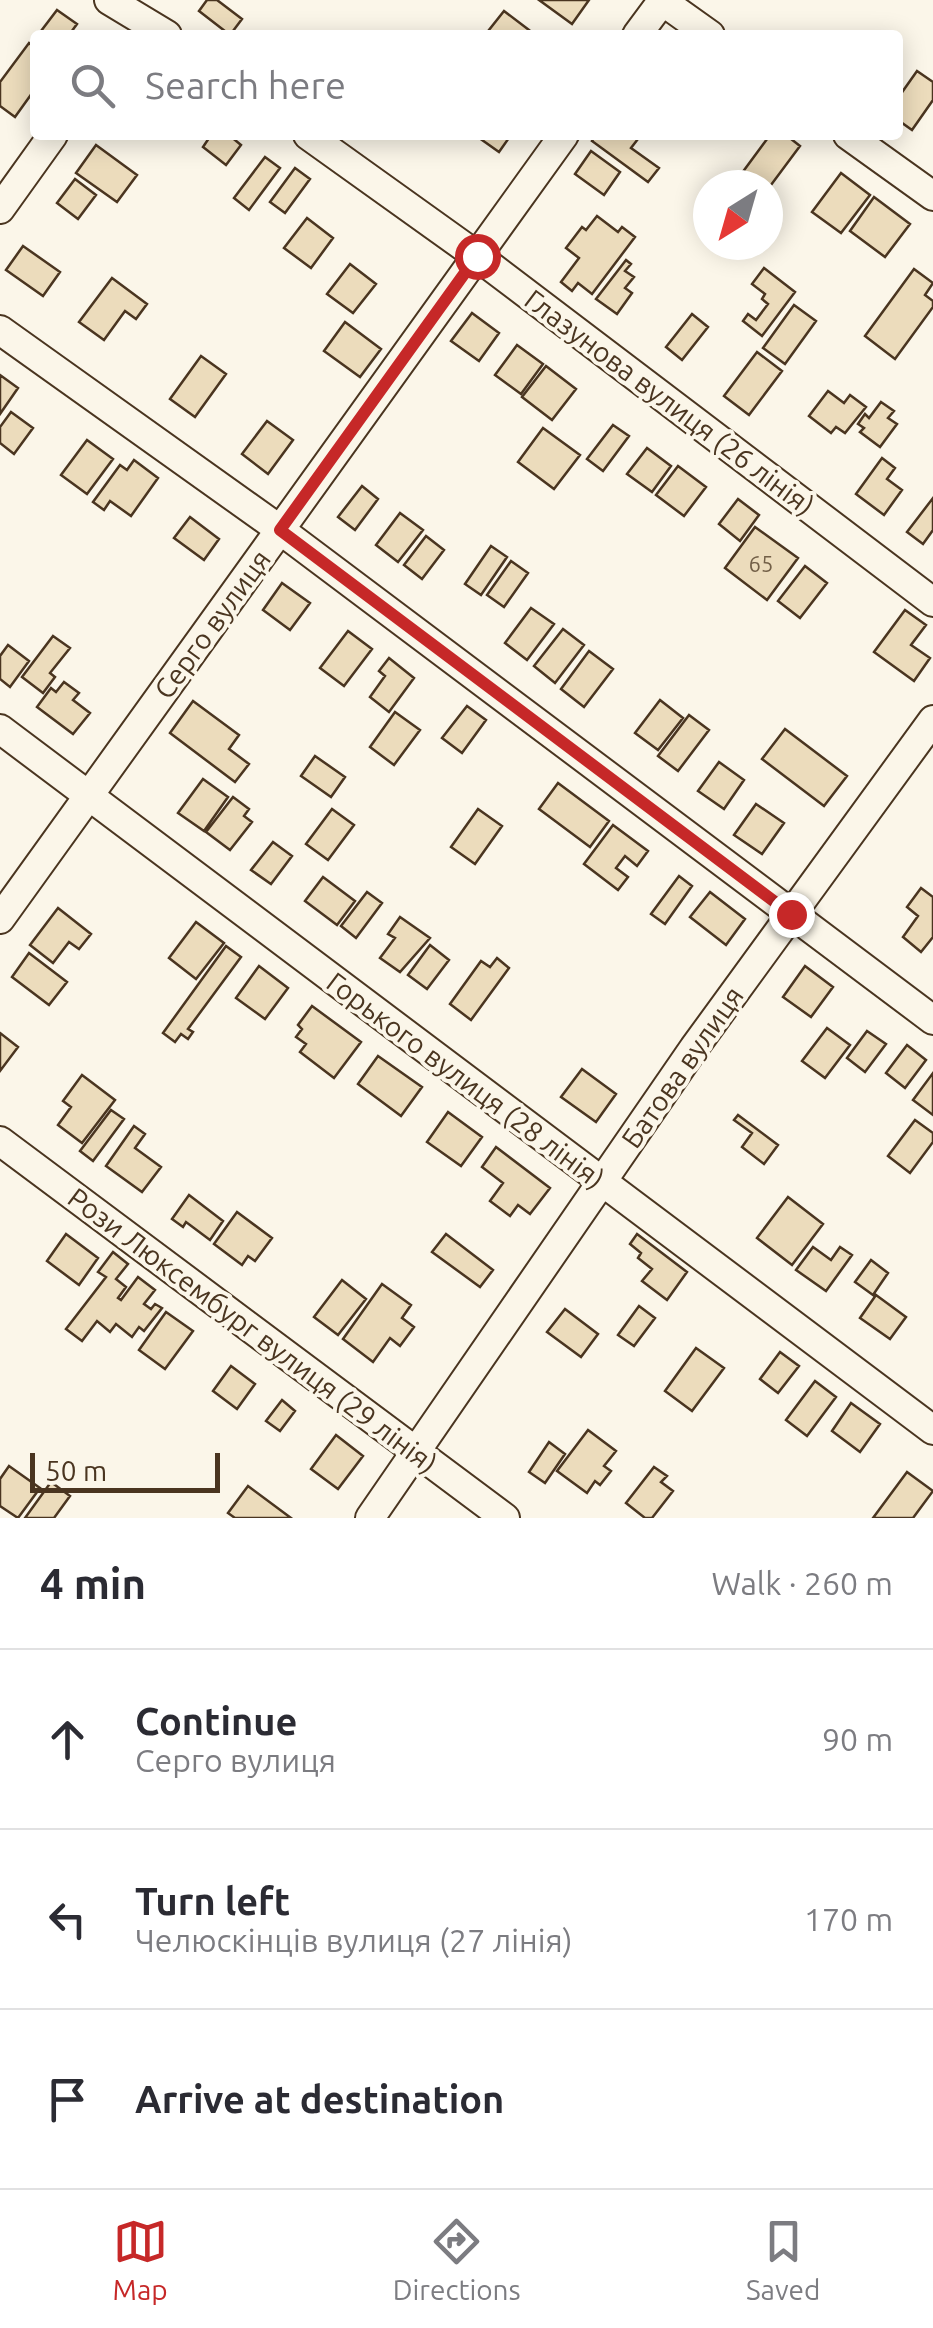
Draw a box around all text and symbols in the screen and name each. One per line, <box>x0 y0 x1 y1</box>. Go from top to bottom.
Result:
search box <box>30 30 903 140</box>
icon: search <box>65 58 120 113</box>
text: Search here <box>145 64 346 106</box>
north arrow <box>693 170 783 260</box>
route start <box>455 234 501 280</box>
street label: Глазунова вулиця (26 лiнiя) <box>519 283 821 522</box>
street label: Серго вулиця <box>148 544 276 704</box>
house number: 65 <box>749 551 773 576</box>
route end <box>769 892 815 938</box>
street label: Горького вулиця (28 лiнiя) <box>321 966 611 1195</box>
street label: Батова вулиця <box>615 981 749 1153</box>
street label: Рози Люксембург вулиця (29 лiнiя) <box>62 1181 443 1480</box>
scale bar <box>30 1448 220 1492</box>
text: 50 m <box>45 1455 107 1486</box>
text: 4 min <box>40 1560 146 1607</box>
text: Walk · 260 m <box>711 1565 893 1601</box>
text: Continue <box>135 1700 297 1742</box>
icon: ahead <box>40 1712 95 1767</box>
text: 90 m <box>822 1721 893 1757</box>
text: Серго вулиця <box>135 1742 336 1778</box>
text: Turn left <box>135 1880 290 1922</box>
icon: left <box>40 1892 95 1947</box>
text: 170 m <box>804 1901 893 1937</box>
text: Челюскінців вулиця (27 лiнiя) <box>135 1922 573 1958</box>
icon: arrive <box>40 2072 95 2127</box>
text: Arrive at destination <box>135 2078 504 2120</box>
tab: Map <box>113 2214 168 2305</box>
tab: Directions <box>393 2214 521 2305</box>
tab: Saved <box>746 2214 820 2305</box>

